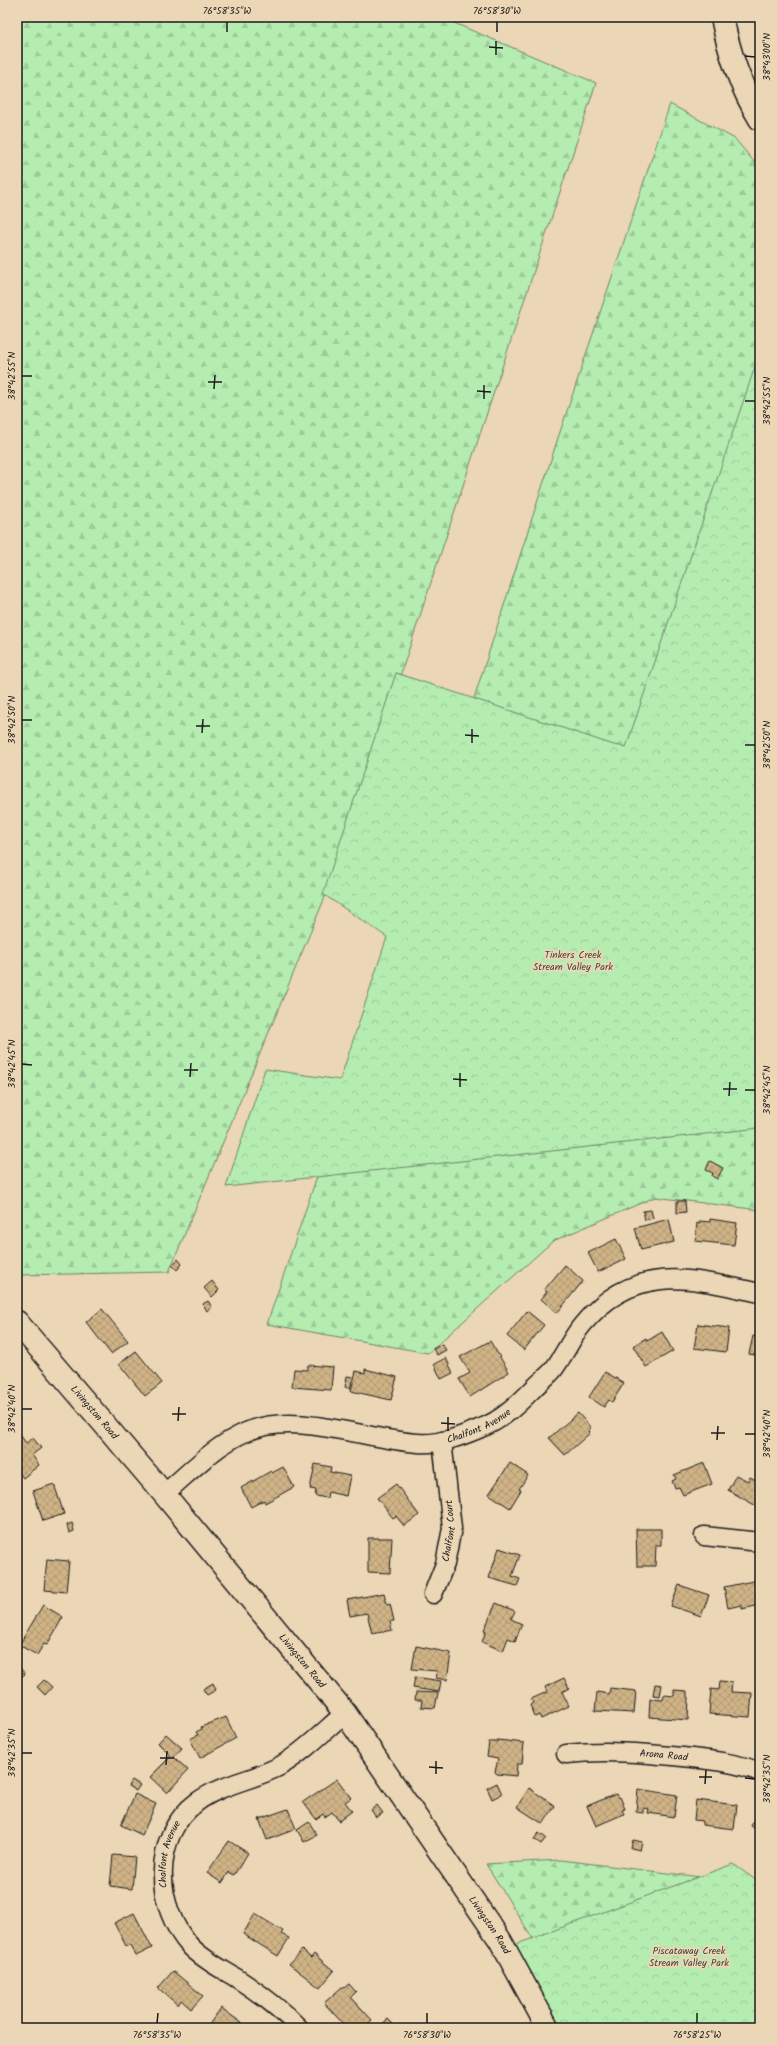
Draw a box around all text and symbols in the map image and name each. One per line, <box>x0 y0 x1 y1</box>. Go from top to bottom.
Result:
text: 76°58'35"W <box>203 3 251 19</box>
text: 76°58'30"W <box>473 3 521 19</box>
text: 38°43'00"N <box>759 33 775 81</box>
text: 38°42'55"N <box>4 351 20 400</box>
text: 38°42'55"N <box>759 376 775 425</box>
text: 38°42'50"N <box>4 696 20 744</box>
text: 38°42'50"N <box>759 721 775 769</box>
park label: Tinkers Creek Stream Valley Park <box>533 947 613 975</box>
text: 38°42'45"N <box>4 1039 20 1088</box>
text: 38°42'45"N <box>759 1065 775 1114</box>
street label: Livingston Road <box>67 1382 123 1444</box>
text: 38°42'40"N <box>4 1385 20 1433</box>
street label: Chalfont Avenue <box>445 1404 515 1448</box>
text: 38°42'40"N <box>759 1410 775 1458</box>
street label: Chalfont Court <box>438 1499 460 1563</box>
street label: Livingston Road <box>275 1630 330 1693</box>
text: 38°42'35"N <box>4 1728 20 1778</box>
street label: Arona Road <box>639 1745 690 1766</box>
text: 38°42'35"N <box>759 1754 775 1804</box>
street label: Chalfont Avenue <box>155 1817 185 1889</box>
street label: Livingston Road <box>464 1893 515 1958</box>
park label: Piscataway Creek Stream Valley Park <box>649 1943 729 1971</box>
text: 76°58'35"W <box>133 2027 181 2043</box>
text: 76°58'30"W <box>403 2027 451 2043</box>
text: 76°58'25"W <box>673 2027 722 2043</box>

